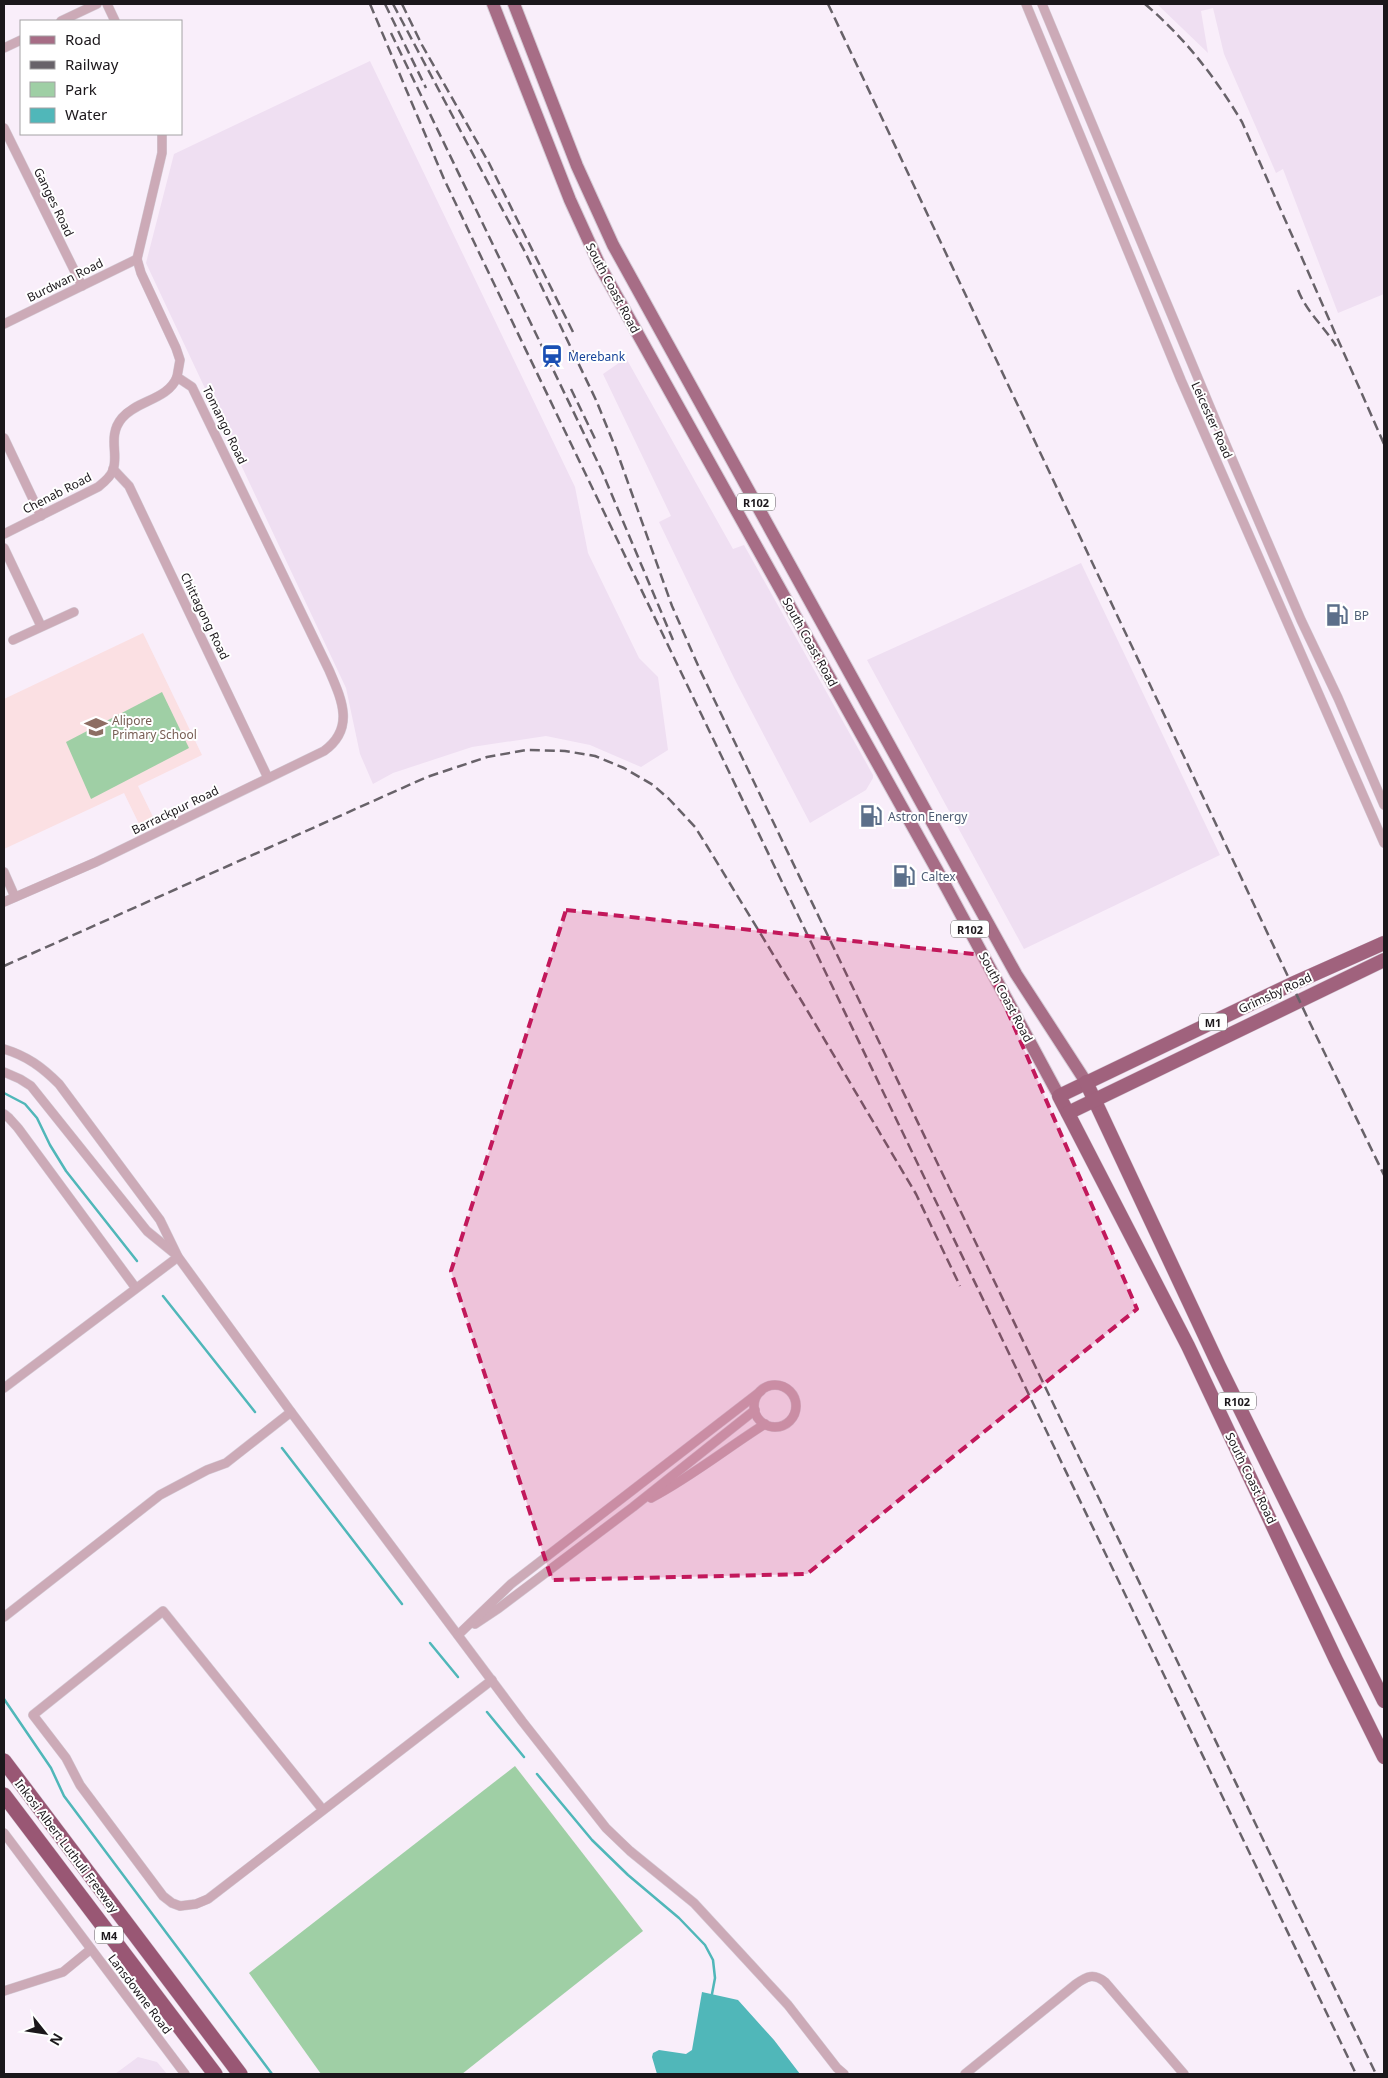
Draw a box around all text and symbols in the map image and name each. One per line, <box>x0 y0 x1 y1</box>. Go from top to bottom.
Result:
legend <box>20 20 182 135</box>
text: Road <box>65 29 101 49</box>
text: Railway <box>65 54 119 74</box>
text: Park <box>65 79 97 99</box>
text: Water <box>65 104 107 124</box>
street label: Ganges Road <box>30 165 78 239</box>
street label: South Coast Road <box>582 240 644 336</box>
street label: Burdwan Road <box>24 254 106 306</box>
station icon: Merebank <box>539 343 565 369</box>
place label: Merebank <box>568 348 626 365</box>
street label: Leicester Road <box>1187 379 1237 461</box>
street label: Tomango Road <box>199 383 251 467</box>
street label: Chenab Road <box>20 468 94 518</box>
road number: R102 <box>737 494 775 511</box>
street label: Chittagong Road <box>177 570 233 662</box>
street label: South Coast Road <box>778 594 842 690</box>
fuel station icon: BP <box>1324 602 1350 628</box>
place label: BP <box>1354 607 1369 624</box>
place label: Alipore Primary School <box>112 712 197 743</box>
school or university icon: Alipore Primary School <box>83 714 109 740</box>
street label: Barrackpur Road <box>129 782 221 838</box>
fuel station icon: Astron Energy <box>858 803 884 829</box>
place label: Astron Energy <box>888 808 968 825</box>
fuel station icon: Caltex <box>891 863 917 889</box>
place label: Caltex <box>921 868 956 885</box>
road number: R102 <box>951 921 989 938</box>
street label: South Coast Road <box>975 949 1037 1045</box>
street label: Grimsby Road <box>1236 969 1314 1017</box>
road number: M1 <box>1199 1014 1227 1030</box>
road number: R102 <box>1218 1392 1256 1410</box>
street label: South Coast Road <box>1221 1429 1281 1527</box>
street label: Inkosi Albert Luthuli Freeway <box>11 1776 123 1917</box>
road number: M4 <box>95 1926 123 1944</box>
street label: Lansdowne Road <box>104 1950 176 2038</box>
north arrow <box>20 2008 70 2058</box>
text: N <box>46 2030 68 2049</box>

